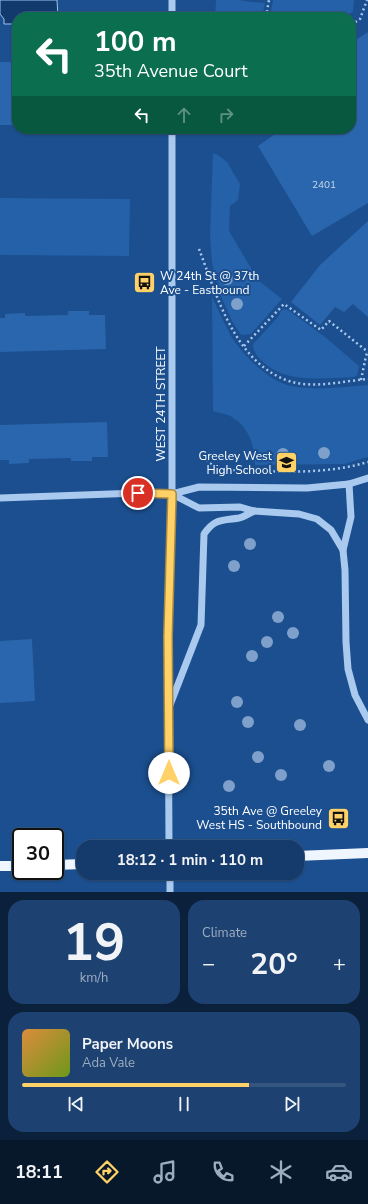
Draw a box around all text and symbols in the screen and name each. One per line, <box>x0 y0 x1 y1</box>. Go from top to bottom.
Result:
text: 100 m <box>94 23 177 61</box>
icon: left <box>28 28 80 80</box>
text: 35th Avenue Court <box>94 59 247 83</box>
icon: left <box>131 104 153 126</box>
icon: ahead <box>173 104 195 126</box>
icon: right <box>215 104 237 126</box>
house number: 2401 <box>312 178 336 192</box>
place label: W 24th St @ 37th Ave - Eastbound <box>160 268 259 298</box>
bus stop icon: W 24th St @ 37th Ave - Eastbound <box>131 270 157 296</box>
street label: WEST 24TH STREET <box>153 346 169 461</box>
place label: Greeley West High School <box>198 448 273 478</box>
school or university icon: Greeley West High School <box>274 450 300 476</box>
pin <box>121 476 155 510</box>
icon: arrive <box>127 482 149 504</box>
position arrow <box>148 752 190 794</box>
place label: 35th Ave @ Greeley West HS - Southbound <box>196 803 323 833</box>
bus stop icon: 35th Ave @ Greeley West HS - Southbound <box>325 805 351 831</box>
speed limit sign: 30 <box>12 828 64 880</box>
text: 18:12 · 1 min · 110 m <box>117 850 263 870</box>
text: 19 <box>63 907 125 978</box>
text: Climate <box>202 924 247 942</box>
text: 20° <box>250 944 298 985</box>
text: − <box>202 949 215 979</box>
text: + <box>333 949 346 979</box>
text: km/h <box>80 969 108 987</box>
text: Paper Moons <box>82 1034 173 1054</box>
text: Ada Vale <box>82 1054 135 1072</box>
icon: previous <box>65 1093 87 1115</box>
icon: pause <box>173 1093 195 1115</box>
icon: next <box>281 1093 303 1115</box>
icon: directions <box>93 1158 121 1186</box>
icon: music <box>151 1158 179 1186</box>
icon: phone <box>209 1158 237 1186</box>
icon: climate <box>267 1158 295 1186</box>
icon: car <box>325 1158 353 1186</box>
text: 18:11 <box>15 1160 63 1184</box>

